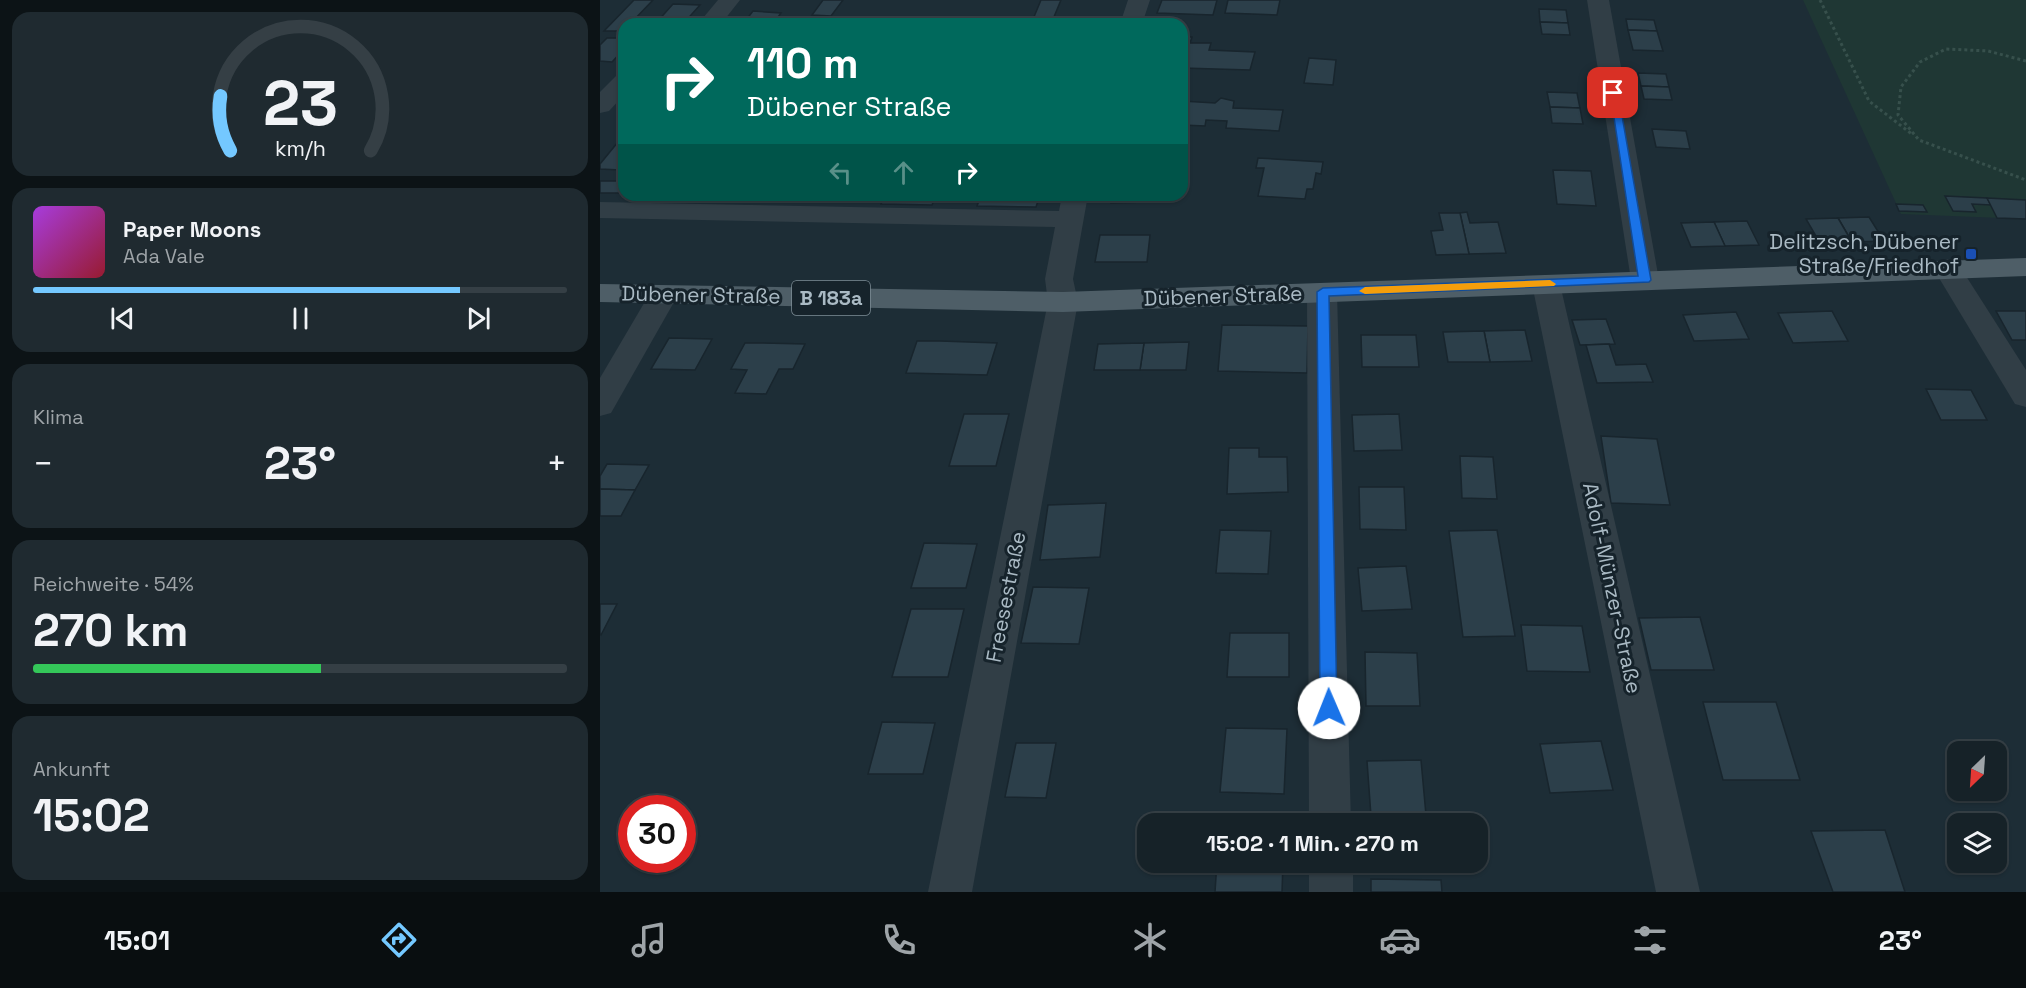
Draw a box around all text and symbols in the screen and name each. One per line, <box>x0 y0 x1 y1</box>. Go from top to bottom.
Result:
text: 110 m <box>747 37 859 90</box>
icon: right <box>648 42 726 120</box>
text: 23 <box>262 64 337 143</box>
pin <box>1587 67 1638 118</box>
icon: arrive <box>1596 76 1629 109</box>
text: Dübener Straße <box>747 89 952 124</box>
text: km/h <box>274 135 326 162</box>
icon: left <box>824 156 857 189</box>
icon: ahead <box>887 156 920 189</box>
icon: right <box>950 156 983 189</box>
text: Paper Moons <box>123 215 261 243</box>
place label: Delitzsch, Dübener Straße/Friedhof <box>1769 228 1959 279</box>
text: Ada Vale <box>123 243 205 269</box>
marker: Delitzsch, Dübener Straße/Friedhof <box>1964 247 1978 261</box>
street label: Dübener Straße <box>1143 279 1303 312</box>
street label: Dübener Straße <box>621 280 781 309</box>
road number: B 183a <box>792 281 870 315</box>
icon: previous <box>106 302 139 335</box>
icon: pause <box>284 302 317 335</box>
icon: next <box>462 302 495 335</box>
text: Klima <box>33 404 84 430</box>
text: 23° <box>264 435 336 492</box>
text: − <box>33 443 53 485</box>
text: + <box>547 443 567 485</box>
street label: Adolf-Münzer-Straße <box>1577 480 1648 696</box>
street label: Freesestraße <box>980 529 1031 665</box>
text: Reichweite · 54% <box>33 571 194 597</box>
text: 270 km <box>33 602 188 659</box>
position arrow <box>1297 676 1361 740</box>
north arrow <box>1947 741 2007 801</box>
map controls <box>1947 741 2007 873</box>
text: Ankunft <box>33 756 111 782</box>
text: 15:02 <box>33 787 150 844</box>
speed limit sign: 30 <box>618 795 696 873</box>
button: layers <box>1947 813 2007 873</box>
text: 15:02 · 1 Min. · 270 m <box>1206 829 1419 857</box>
icon: directions <box>378 919 420 961</box>
icon: music <box>628 919 670 961</box>
icon: phone <box>878 919 920 961</box>
icon: climate <box>1129 919 1171 961</box>
icon: car <box>1379 919 1421 961</box>
icon: filters <box>1629 919 1671 961</box>
text: 15:01 <box>104 923 170 958</box>
text: 23° <box>1879 923 1922 958</box>

